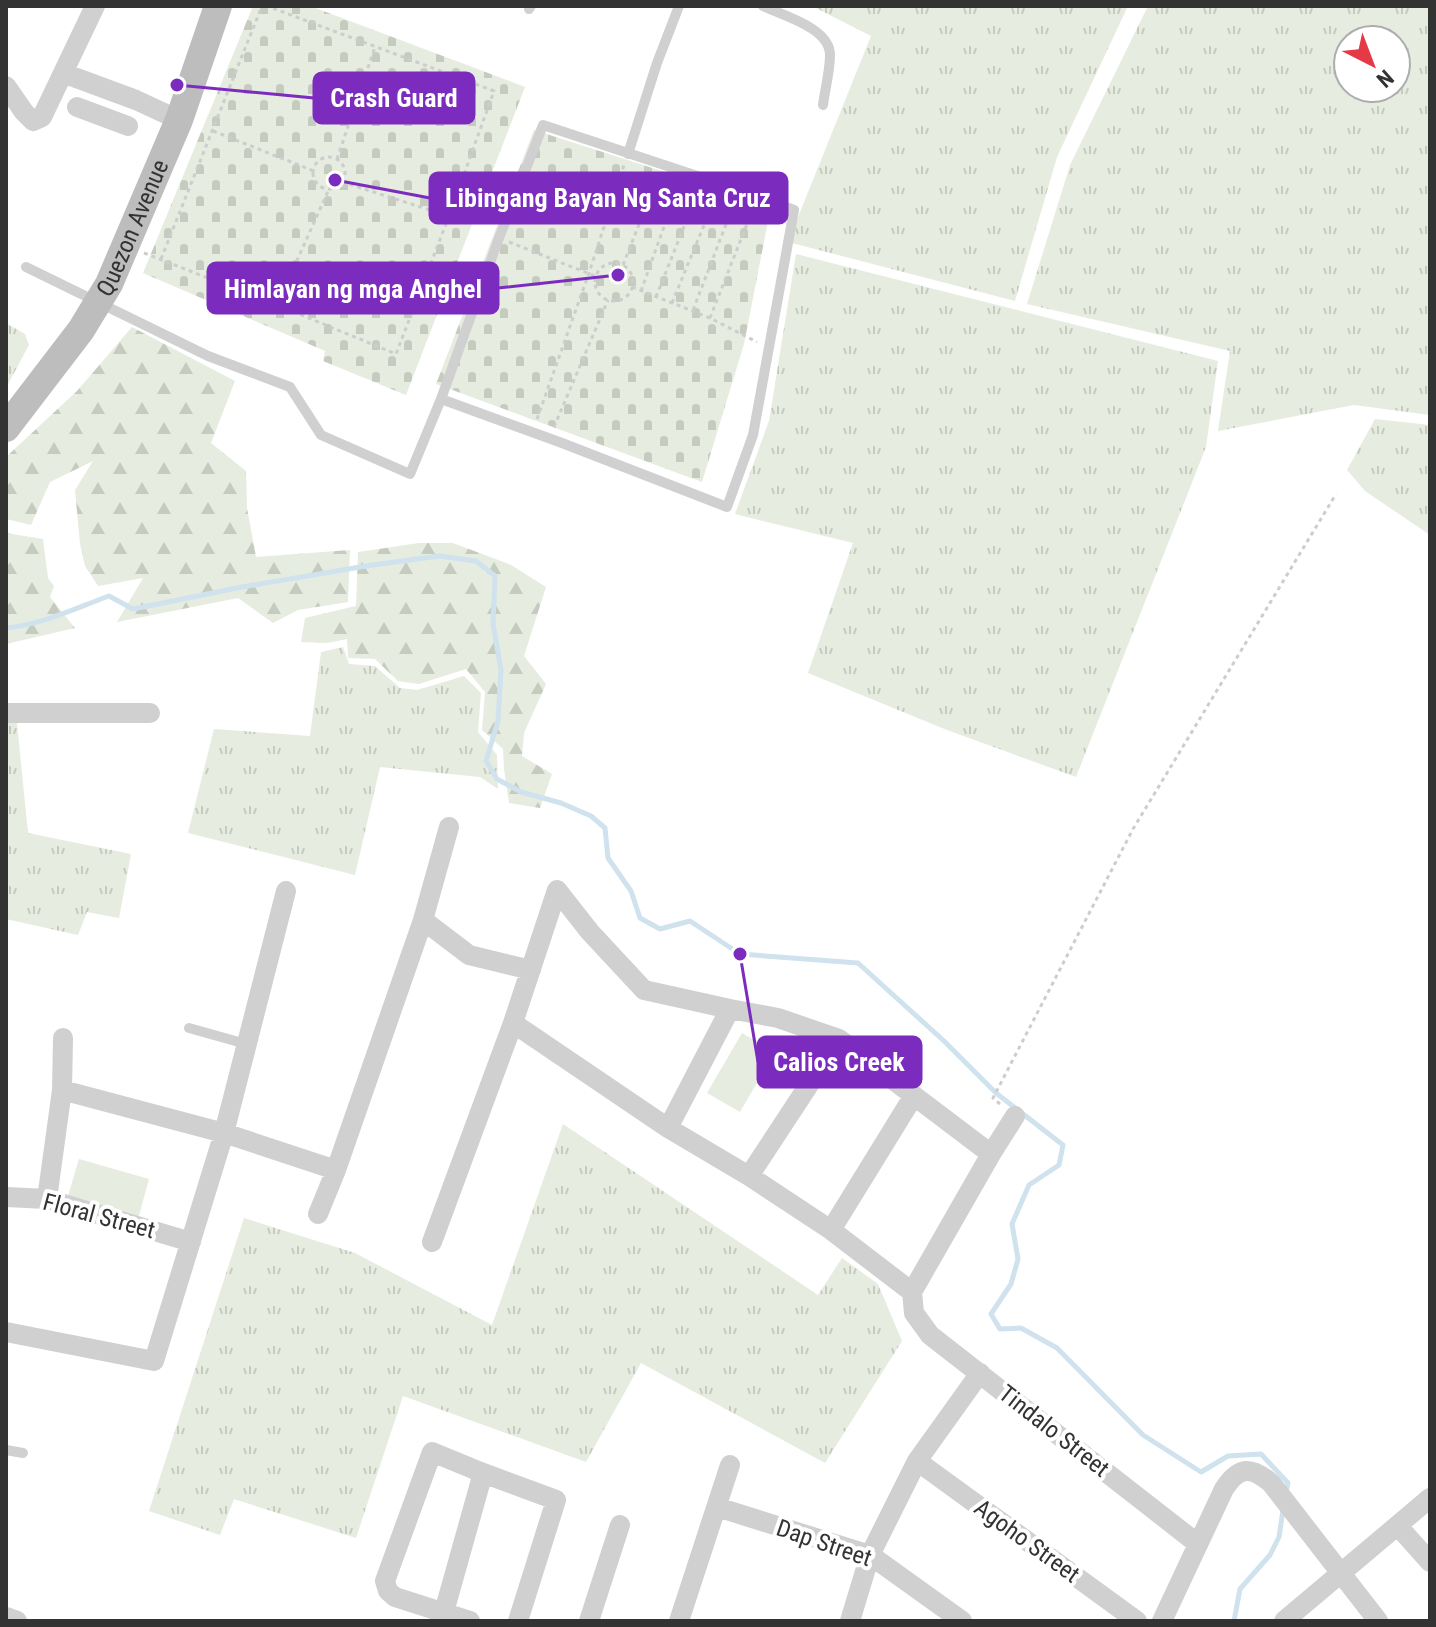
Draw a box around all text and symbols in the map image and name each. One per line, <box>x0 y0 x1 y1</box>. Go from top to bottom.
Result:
north arrow <box>1332 24 1412 104</box>
text: N <box>1372 65 1398 92</box>
callout: Crash Guard <box>314 73 474 123</box>
text: Crash Guard <box>330 83 458 113</box>
street label: Quezon Avenue <box>91 156 174 302</box>
callout: Libingang Bayan Ng Santa Cruz <box>430 173 787 223</box>
text: Libingang Bayan Ng Santa Cruz <box>445 183 771 213</box>
callout: Himlayan ng mga Anghel <box>208 263 498 313</box>
text: Himlayan ng mga Anghel <box>224 274 482 304</box>
callout: Calios Creek <box>758 1037 921 1087</box>
text: Calios Creek <box>773 1047 905 1077</box>
street label: Floral Street <box>40 1188 158 1244</box>
street label: Tindalo Street <box>993 1379 1115 1483</box>
street label: Agoho Street <box>969 1493 1085 1589</box>
street label: Dap Street <box>773 1514 875 1572</box>

